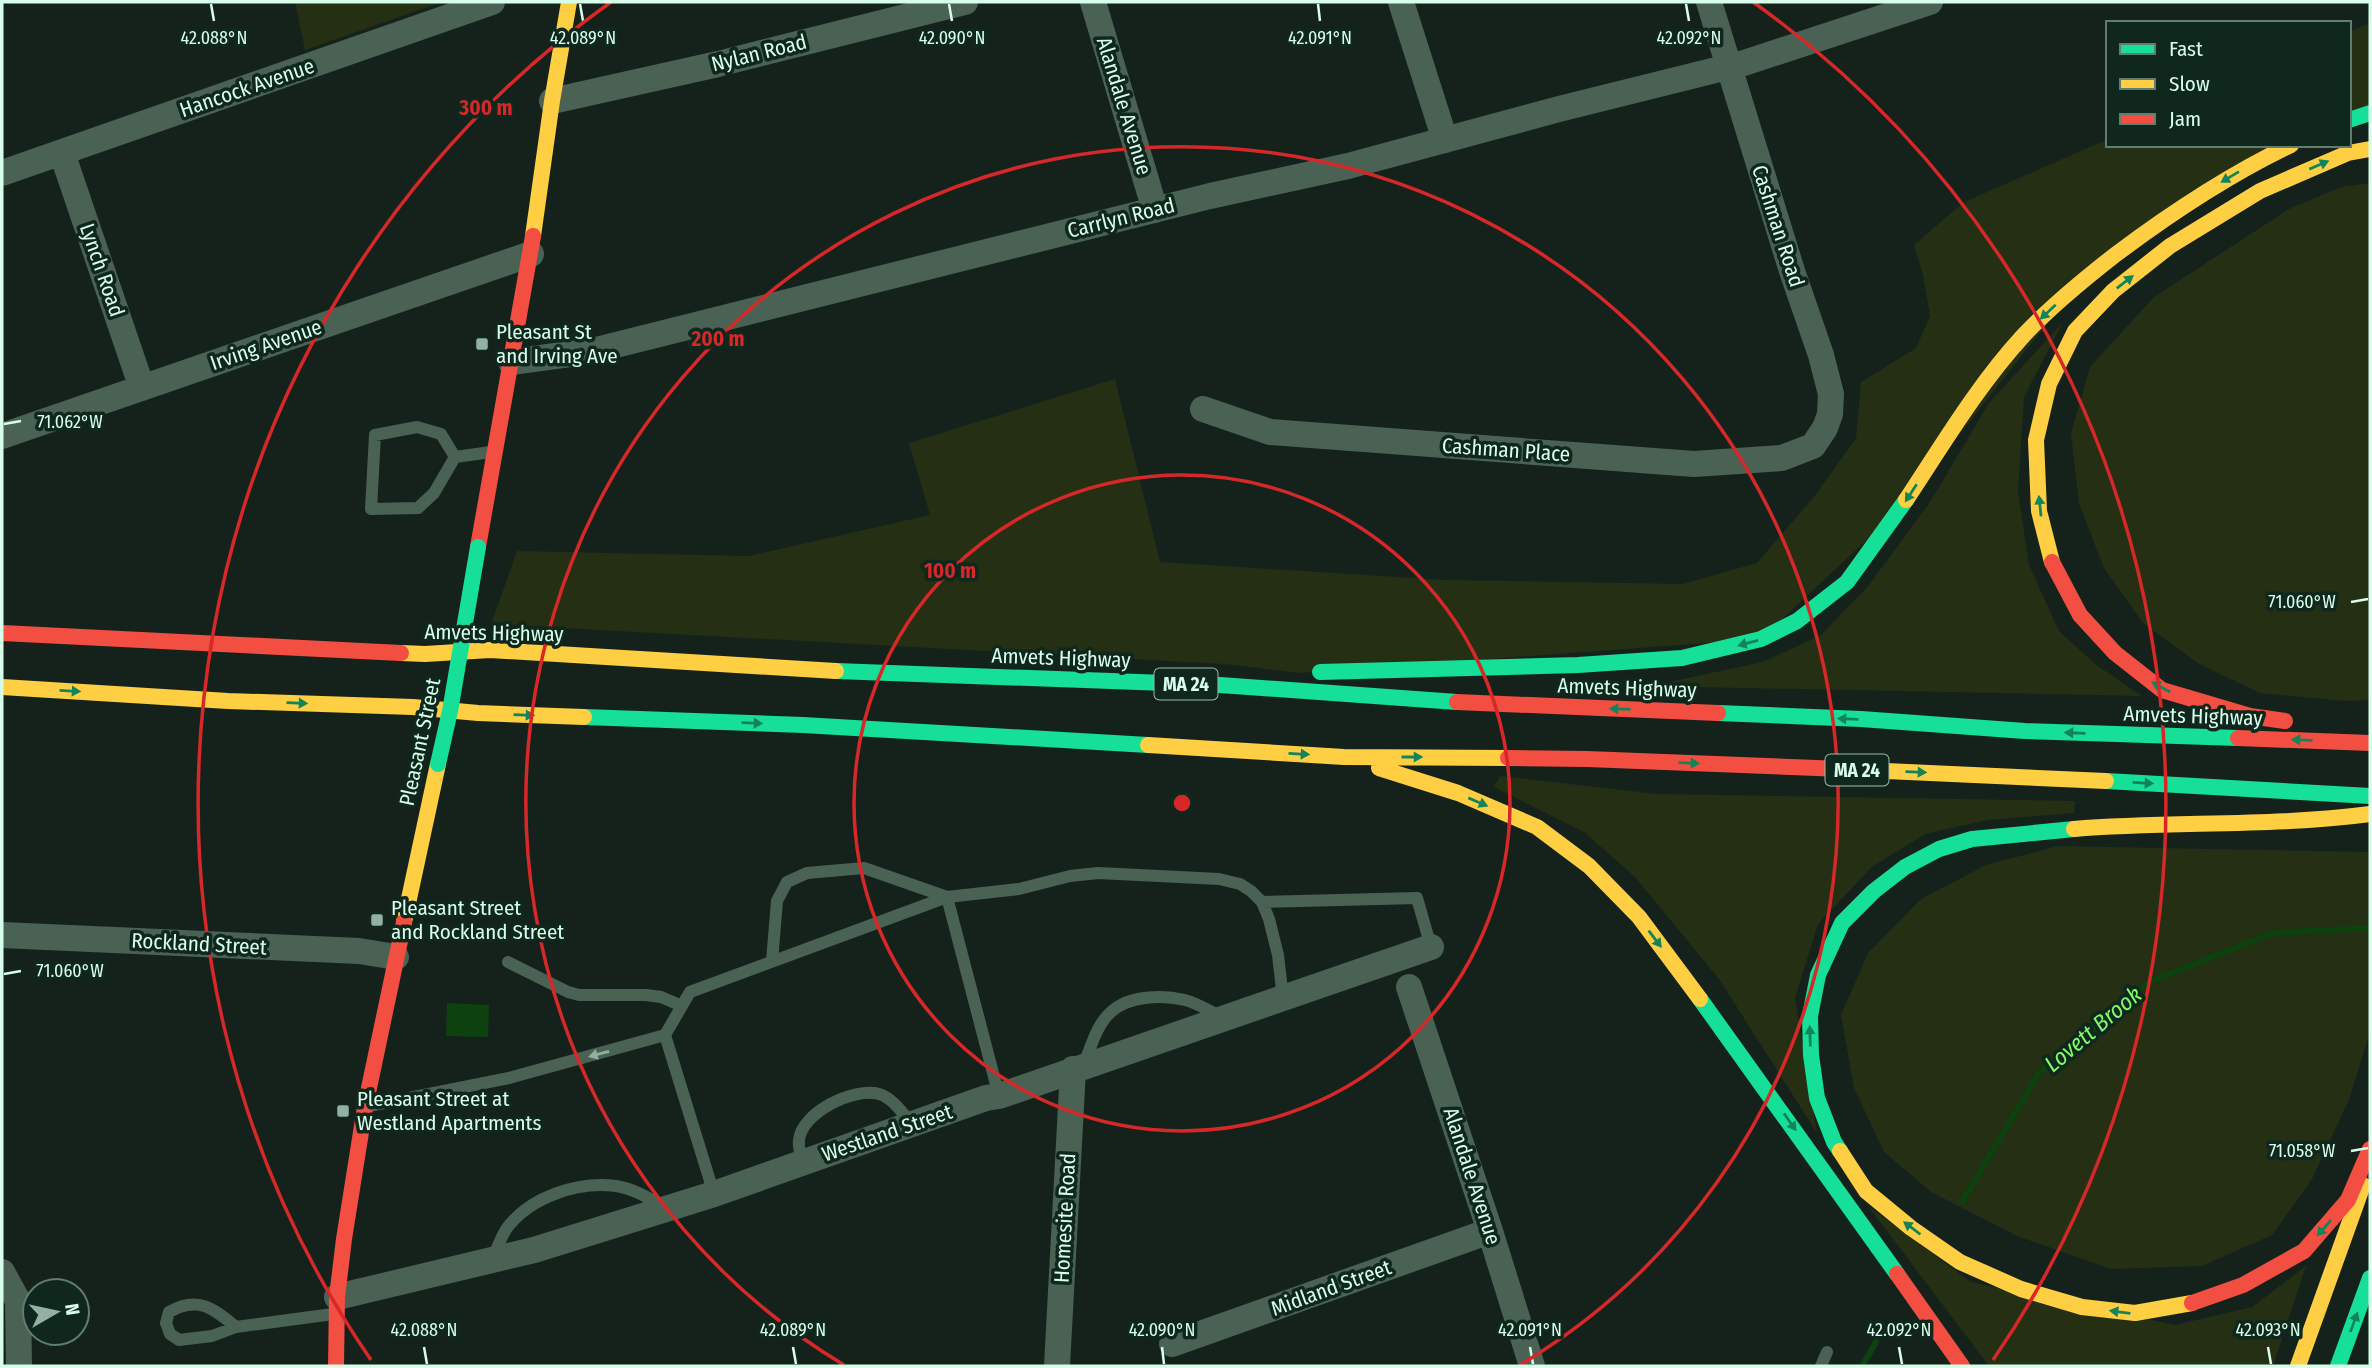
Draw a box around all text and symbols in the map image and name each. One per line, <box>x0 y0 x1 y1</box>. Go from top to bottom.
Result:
legend <box>2106 21 2351 147</box>
text: 42.088°N <box>181 27 247 49</box>
text: 42.089°N <box>550 27 616 49</box>
text: 42.090°N <box>919 27 985 49</box>
text: 42.091°N <box>1288 27 1352 49</box>
text: 42.092°N <box>1657 27 1722 49</box>
street label: Nylan Road <box>709 29 809 77</box>
street label: Alandale Avenue <box>1091 34 1157 178</box>
text: Fast <box>2169 36 2203 62</box>
street label: Hancock Avenue <box>176 53 318 123</box>
text: Slow <box>2169 71 2210 97</box>
text: 300 m <box>458 95 513 121</box>
text: Jam <box>2169 106 2201 132</box>
one-way arrow <box>2308 160 2329 171</box>
street label: Cashman Road <box>1746 162 1810 290</box>
one-way arrow <box>2221 171 2240 183</box>
street label: Carrlyn Road <box>1065 192 1177 244</box>
street label: Lynch Road <box>74 220 130 320</box>
one-way arrow <box>2115 275 2133 290</box>
one-way arrow <box>2040 304 2057 320</box>
street label: Irving Avenue <box>207 314 325 376</box>
place label: Pleasant St and Irving Ave <box>496 319 618 369</box>
text: 200 m <box>690 326 745 352</box>
marker: Pleasant St and Irving Ave <box>474 336 490 352</box>
text: 71.062°W <box>37 411 103 433</box>
street label: Cashman Place <box>1441 433 1571 467</box>
one-way arrow <box>1905 483 1918 503</box>
one-way arrow <box>2034 495 2045 517</box>
text: 100 m <box>924 558 976 584</box>
text: 71.060°W <box>2268 591 2336 613</box>
street label: Amvets Highway <box>424 619 564 647</box>
one-way arrow <box>1737 638 1758 648</box>
street label: Amvets Highway <box>991 643 1132 673</box>
road number: MA 24 <box>1154 668 1218 699</box>
street label: Amvets Highway <box>1557 673 1698 703</box>
street label: Pleasant Street <box>394 676 446 808</box>
one-way arrow <box>2152 681 2171 693</box>
one-way arrow <box>59 686 81 697</box>
one-way arrow <box>286 698 308 709</box>
street label: Amvets Highway <box>2123 701 2264 731</box>
one-way arrow <box>1609 703 1631 714</box>
one-way arrow <box>513 709 535 720</box>
one-way arrow <box>1836 713 1858 724</box>
one-way arrow <box>741 718 763 729</box>
one-way arrow <box>2063 727 2085 738</box>
one-way arrow <box>2291 735 2313 746</box>
one-way arrow <box>1288 749 1310 760</box>
one-way arrow <box>1401 751 1423 763</box>
road number: MA 24 <box>1826 754 1888 786</box>
one-way arrow <box>1678 757 1700 768</box>
one-way arrow <box>1905 767 1927 778</box>
one-way arrow <box>2132 778 2154 789</box>
centre of rings <box>1170 791 1194 815</box>
one-way arrow <box>1468 796 1488 808</box>
place label: Pleasant Street and Rockland Street <box>391 895 564 945</box>
marker: Pleasant Street and Rockland Street <box>369 912 385 928</box>
street label: Rockland Street <box>131 927 268 961</box>
one-way arrow <box>1648 930 1662 948</box>
text: 71.060°W <box>36 960 104 982</box>
water label: Lovett Brook <box>2039 980 2147 1078</box>
one-way arrow <box>1804 1024 1816 1046</box>
one-way arrow <box>589 1049 610 1059</box>
place label: Pleasant Street at Westland Apartments <box>357 1086 541 1136</box>
street label: Westland Street <box>818 1099 956 1167</box>
marker: Pleasant Street at Westland Apartments <box>335 1103 351 1119</box>
street label: Alandale Avenue <box>1438 1104 1506 1248</box>
one-way arrow <box>1783 1113 1797 1131</box>
text: 71.058°W <box>2269 1140 2336 1162</box>
street label: Homesite Road <box>1049 1152 1081 1284</box>
one-way arrow <box>2316 1219 2332 1237</box>
one-way arrow <box>1903 1221 1921 1235</box>
street label: Midland Street <box>1267 1254 1395 1322</box>
north arrow <box>21 1277 91 1347</box>
text: N <box>60 1302 85 1317</box>
one-way arrow <box>2109 1306 2131 1317</box>
one-way arrow <box>2349 1312 2360 1333</box>
text: 42.088°N <box>391 1319 457 1341</box>
text: 42.089°N <box>760 1319 826 1341</box>
text: 42.090°N <box>1129 1319 1195 1341</box>
text: 42.091°N <box>1498 1319 1562 1341</box>
text: 42.092°N <box>1867 1319 1932 1341</box>
text: 42.093°N <box>2235 1319 2301 1341</box>

